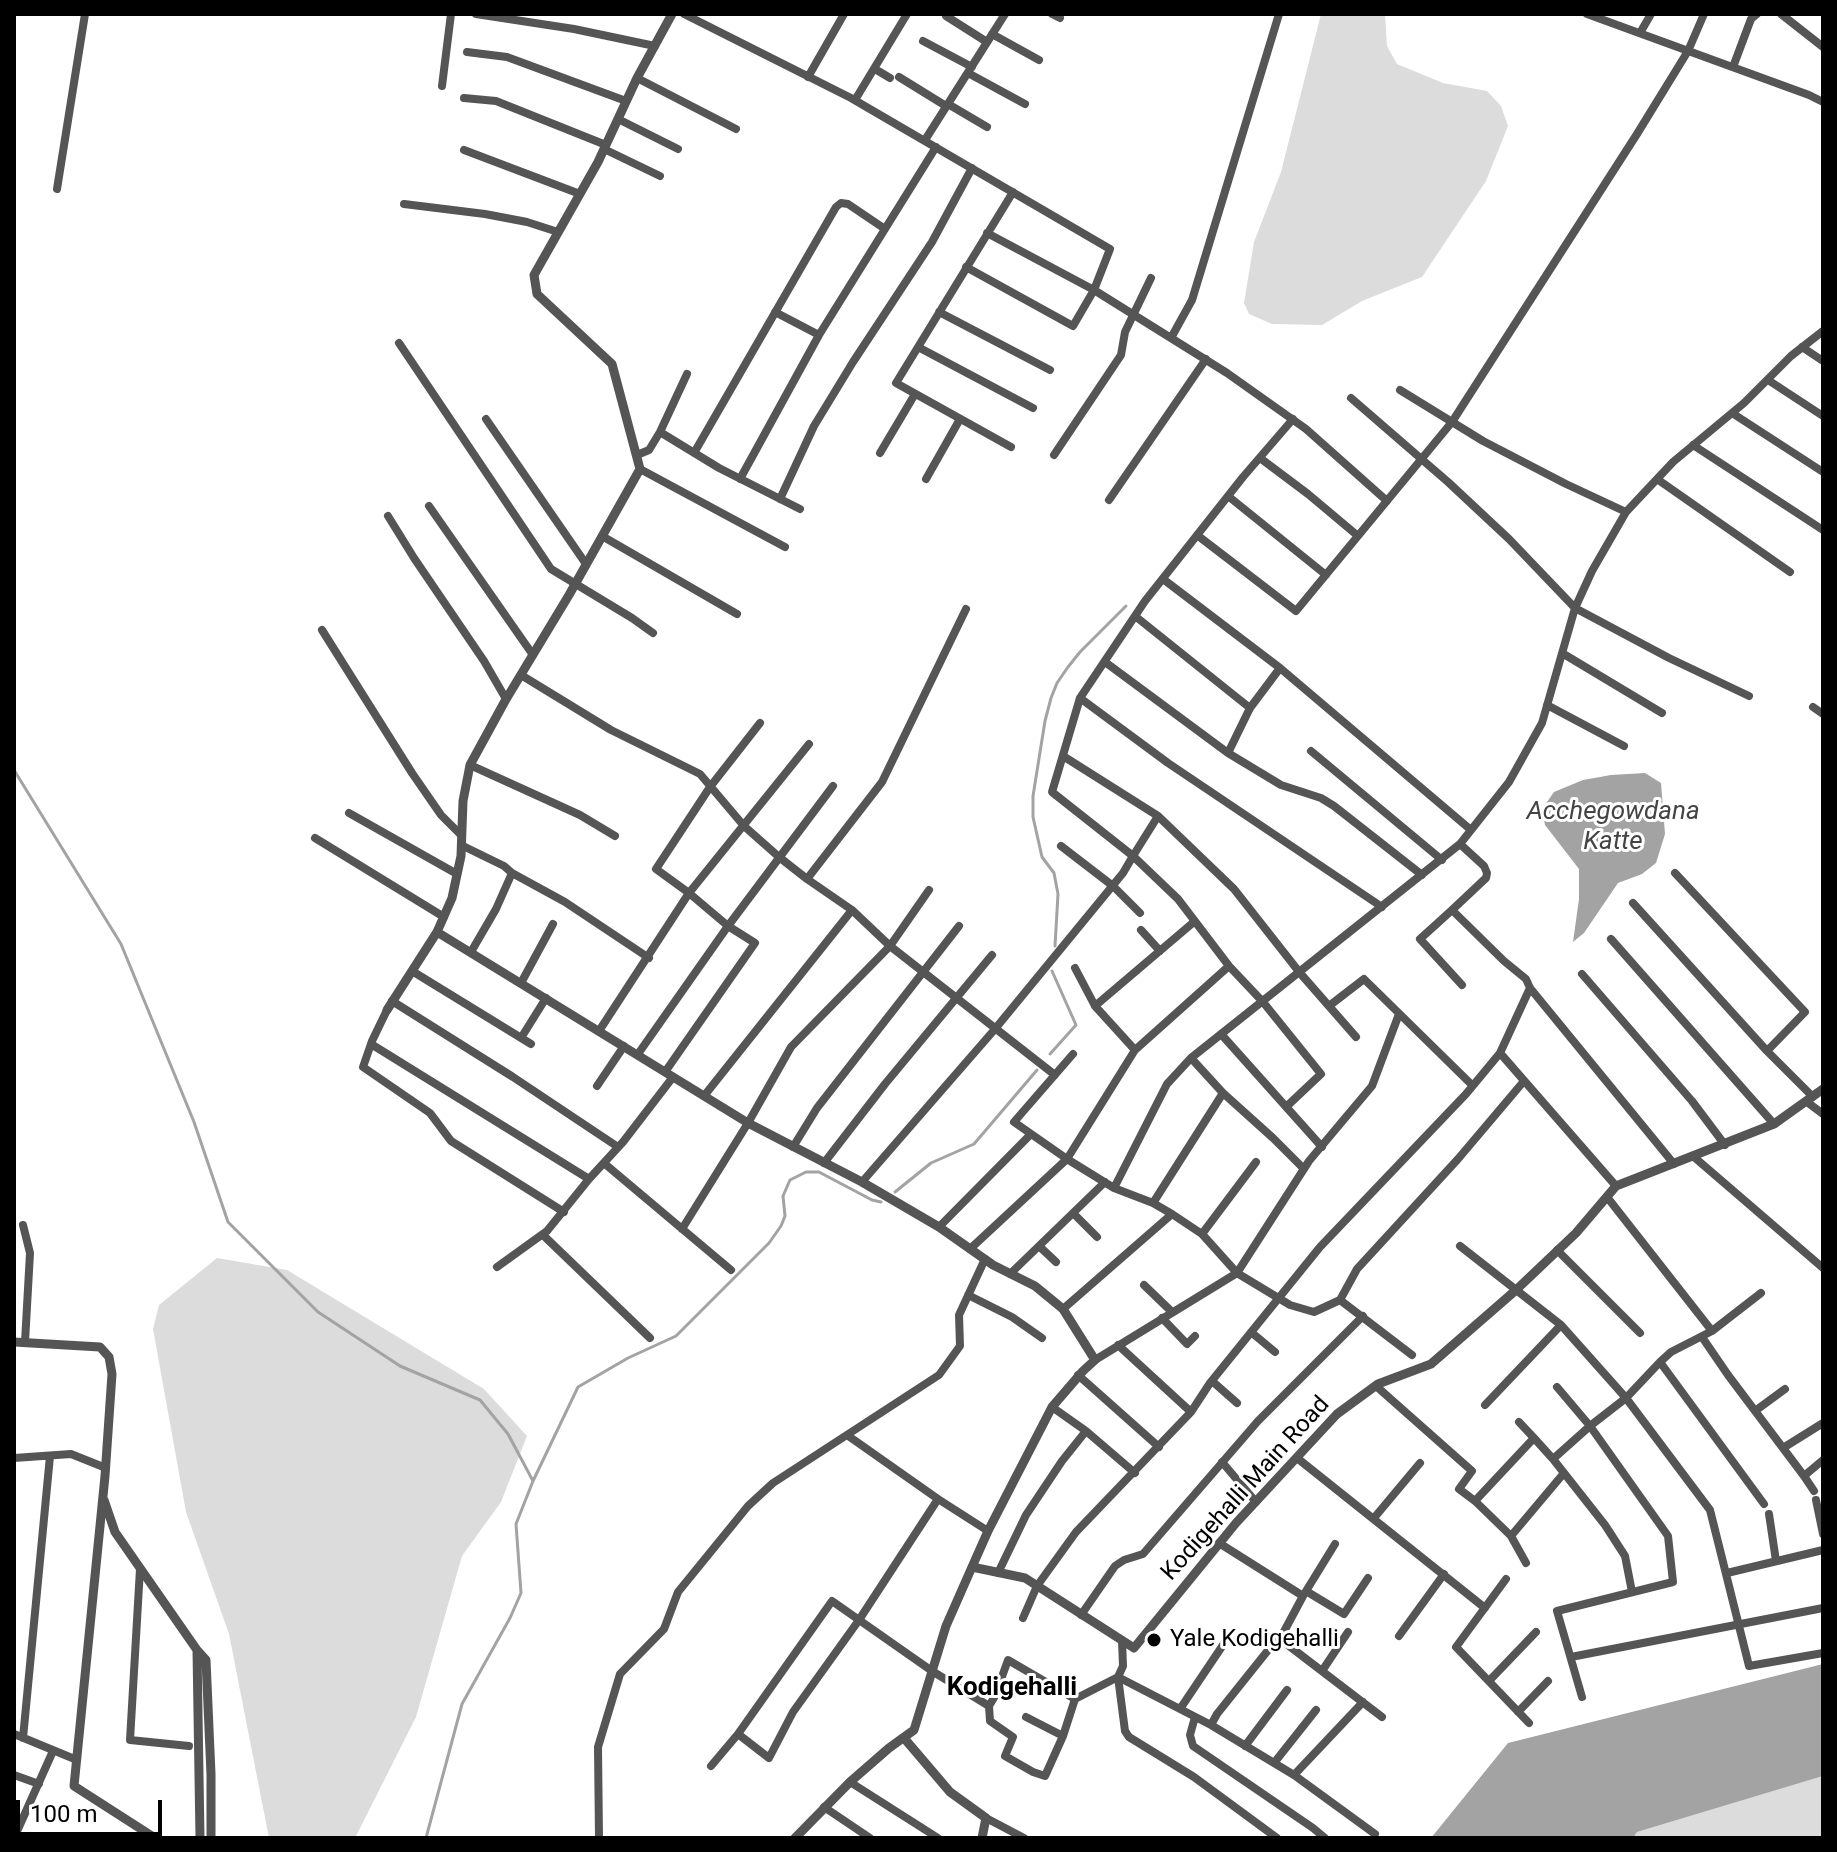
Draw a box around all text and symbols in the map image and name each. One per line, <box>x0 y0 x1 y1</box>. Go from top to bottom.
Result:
water label: Acchegowdana Katte <box>1526 796 1700 858</box>
street label: Kodigehalli Main Road <box>1156 1391 1336 1587</box>
place label: Yale Kodigehalli <box>1170 1626 1339 1654</box>
marker: Yale Kodigehalli <box>1145 1631 1163 1649</box>
district label: Kodigehalli <box>947 1672 1077 1704</box>
scale bar <box>20 1784 166 1834</box>
text: 100 m <box>30 1800 97 1828</box>

